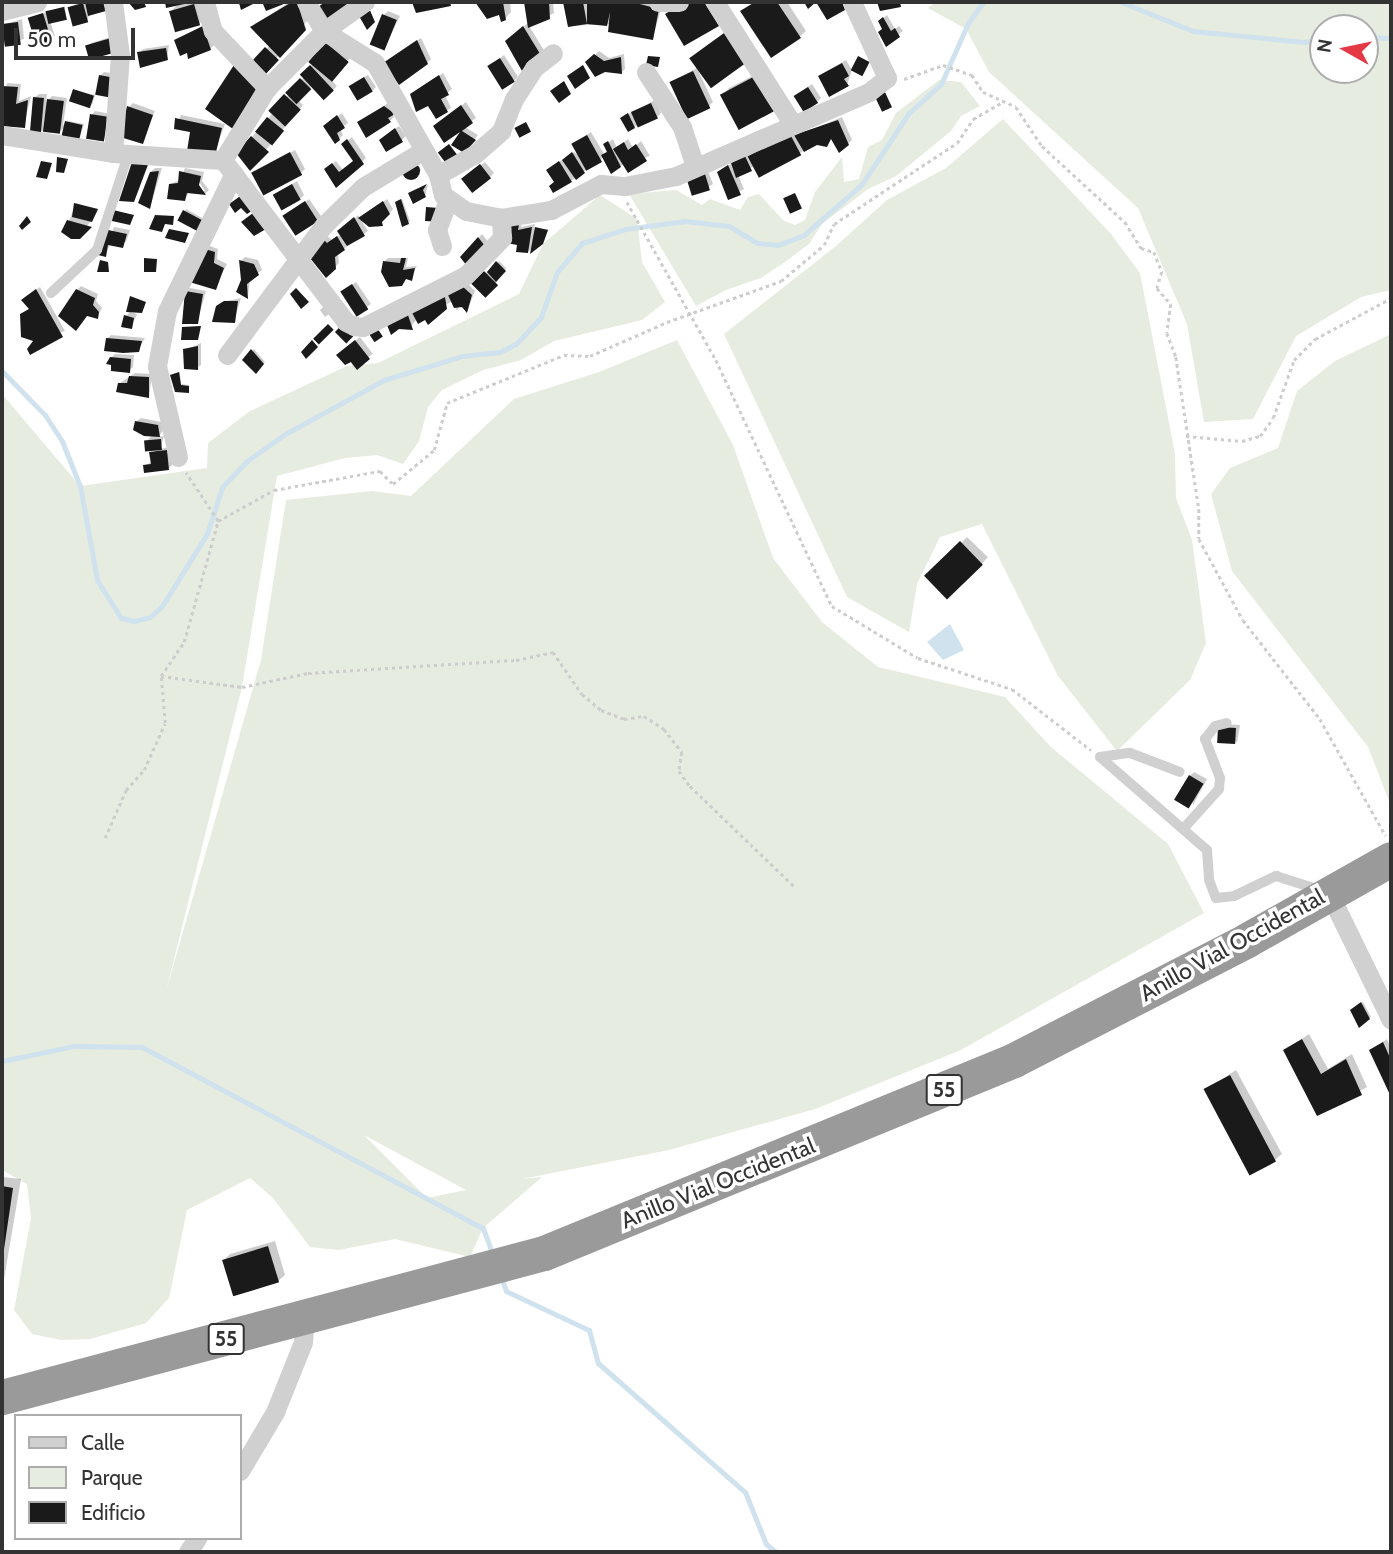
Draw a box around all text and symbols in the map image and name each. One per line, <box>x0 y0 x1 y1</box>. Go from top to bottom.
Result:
scale bar <box>18 14 138 58</box>
north arrow <box>1309 14 1379 84</box>
text: 50 m <box>27 27 76 52</box>
text: N <box>1312 38 1337 54</box>
street label: Anillo Vial Occidental <box>1135 883 1329 1007</box>
road number: 55 <box>925 1072 963 1108</box>
street label: Anillo Vial Occidental <box>617 1132 819 1234</box>
road number: 55 <box>207 1322 245 1356</box>
legend <box>14 1414 242 1540</box>
text: Calle <box>81 1430 125 1455</box>
text: Parque <box>81 1465 143 1490</box>
text: Edificio <box>81 1500 145 1525</box>

